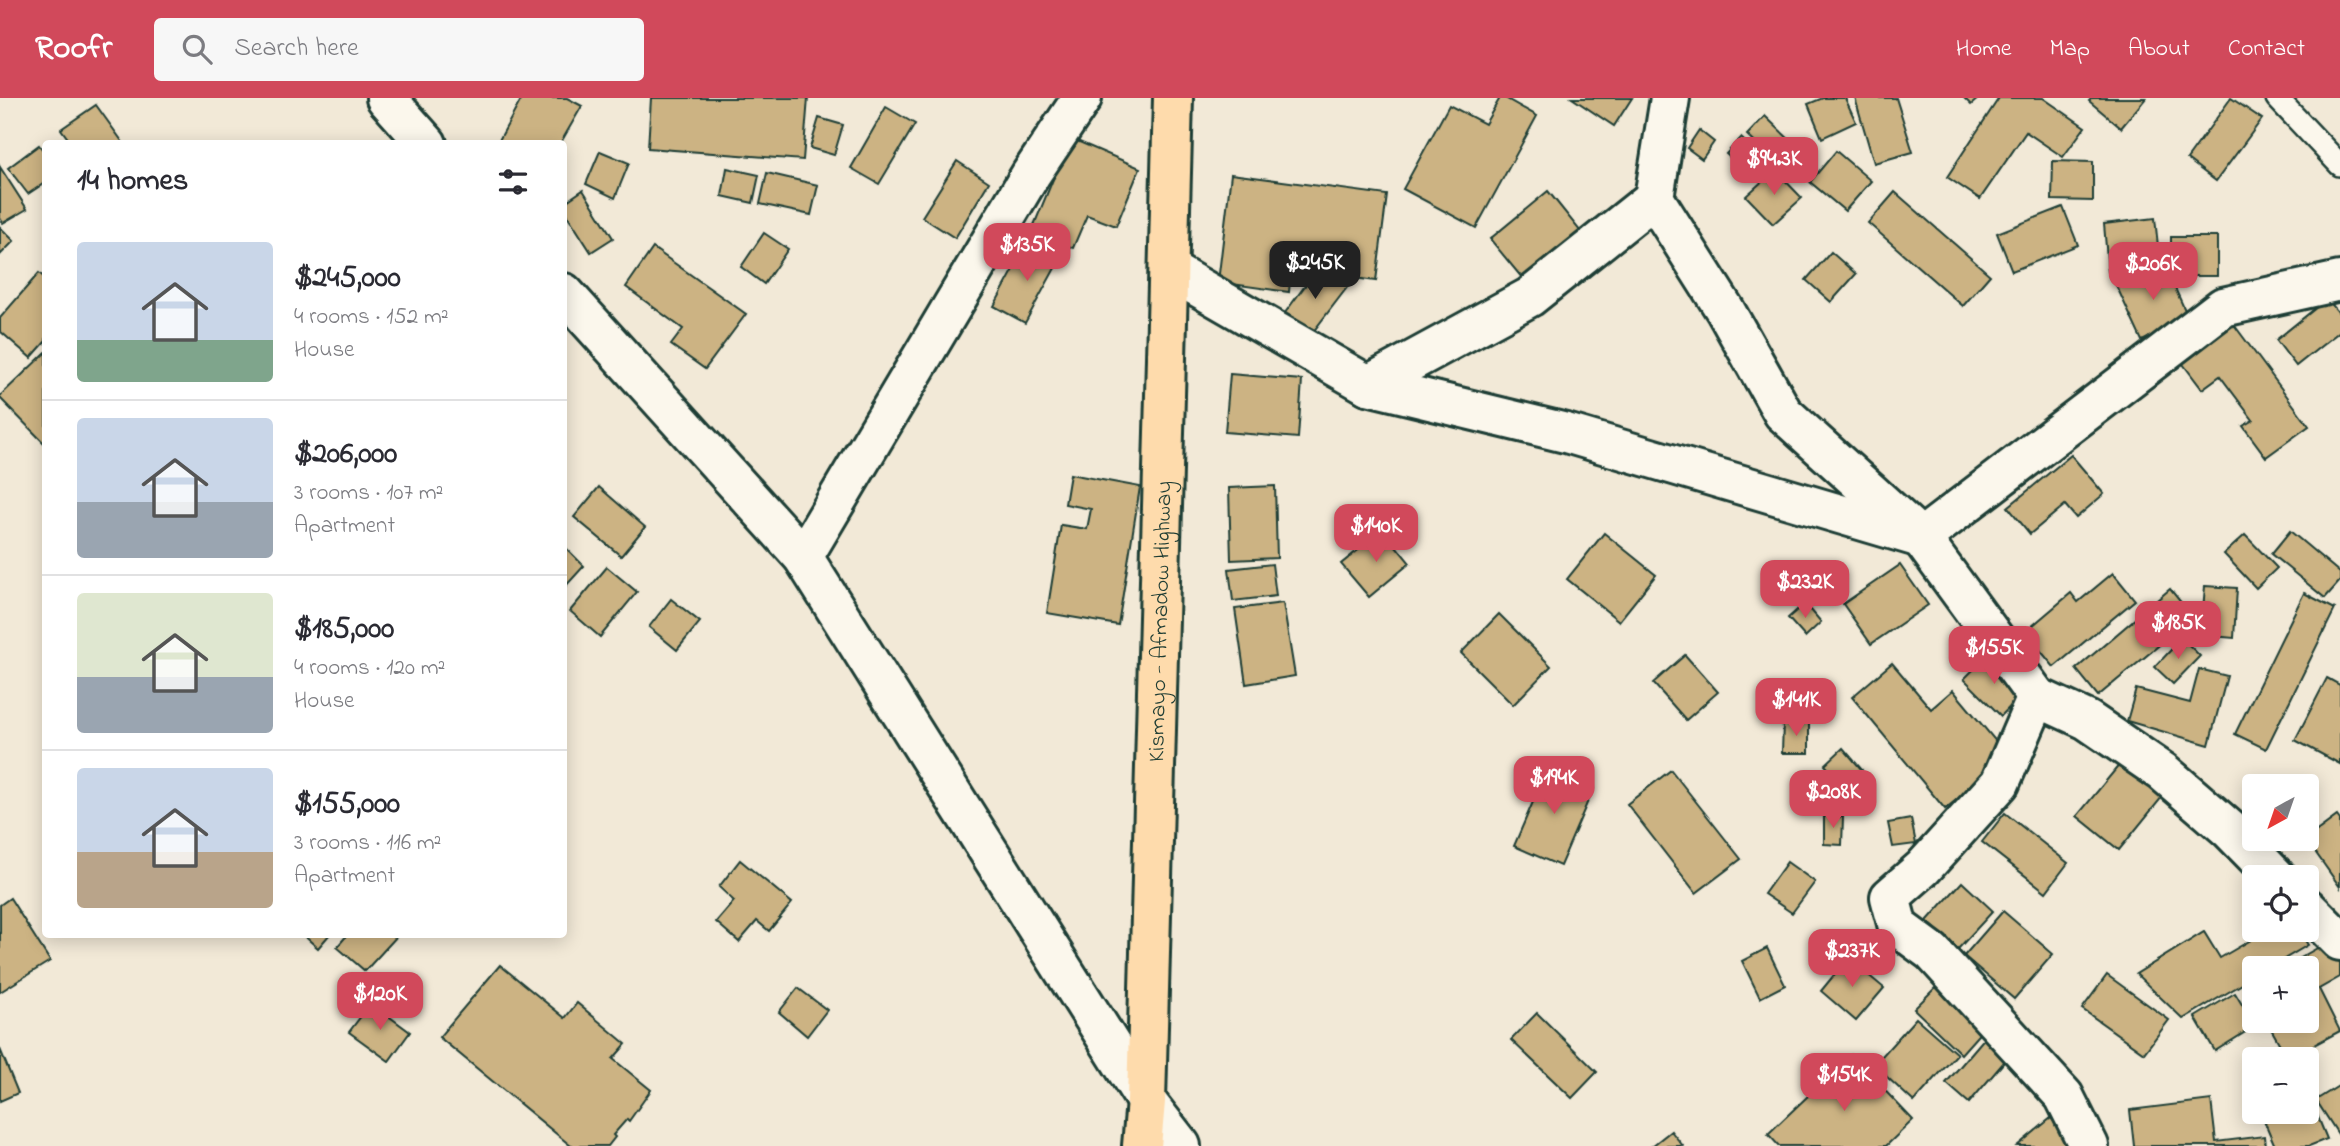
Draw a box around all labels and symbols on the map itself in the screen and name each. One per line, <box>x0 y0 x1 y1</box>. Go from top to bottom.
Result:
pin: $94.3K <box>1717 138 1831 197</box>
pin: $135K <box>978 223 1076 283</box>
pin: $245K <box>1266 242 1364 301</box>
pin: $206K <box>2104 242 2202 302</box>
street label: Kismayo - Afmadow Highway <box>1141 480 1184 762</box>
pin: $140K <box>1327 504 1425 564</box>
pin: $232K <box>1756 560 1854 620</box>
pin: $185K <box>2129 602 2227 661</box>
pin: $155K <box>1945 626 2043 686</box>
pin: $141K <box>1747 678 1845 738</box>
pin: $194K <box>1505 756 1603 816</box>
pin: $208K <box>1784 770 1882 830</box>
north arrow <box>2242 774 2319 850</box>
pin: $237K <box>1803 930 1901 989</box>
pin: $120K <box>331 972 429 1032</box>
pin: $154K <box>1795 1054 1893 1113</box>

